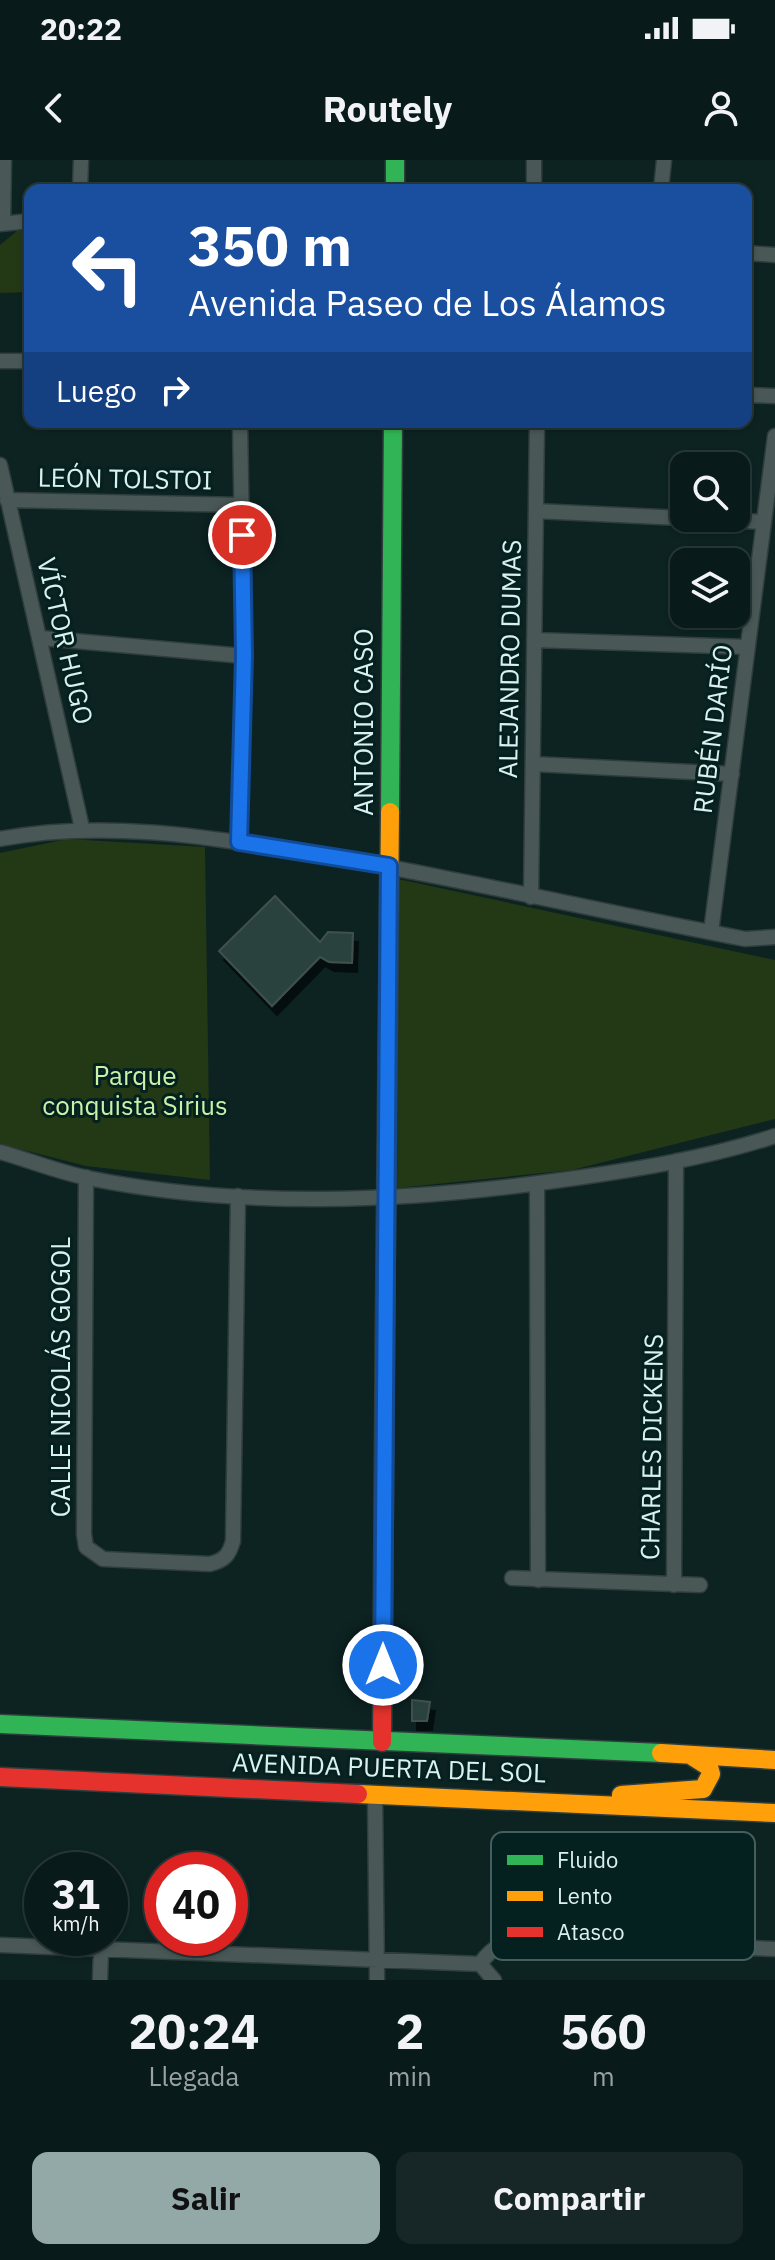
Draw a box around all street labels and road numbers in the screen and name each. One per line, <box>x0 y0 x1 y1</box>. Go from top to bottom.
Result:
street label: LEÓN TOLSTOI <box>37 459 213 497</box>
street label: ALEJANDRO DUMAS <box>490 539 528 779</box>
street label: VÍCTOR HUGO <box>30 554 102 728</box>
street label: ANTONIO CASO <box>346 628 380 816</box>
street label: RUBÉN DARÍO <box>685 643 739 815</box>
street label: CALLE NICOLÁS GOGOL <box>43 1237 77 1517</box>
street label: CHARLES DICKENS <box>632 1334 670 1560</box>
street label: AVENIDA PUERTA DEL SOL <box>231 1745 547 1789</box>

